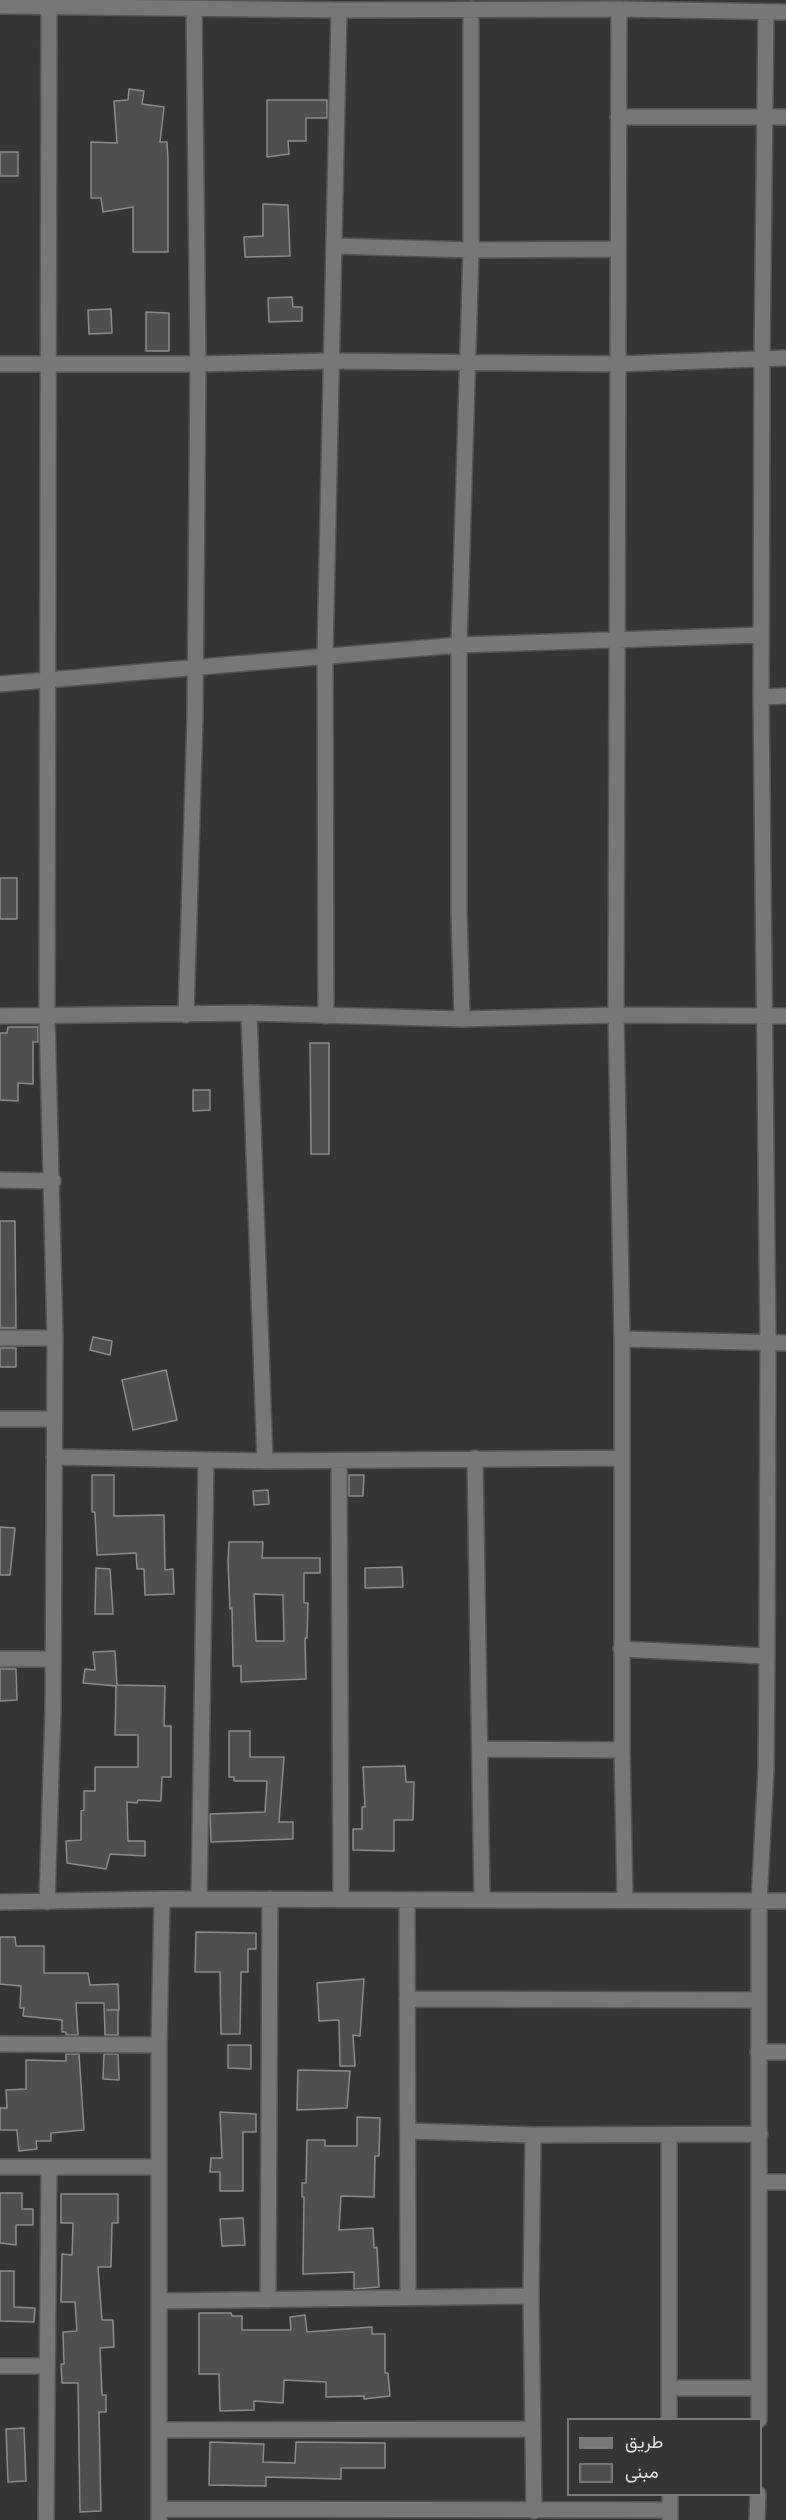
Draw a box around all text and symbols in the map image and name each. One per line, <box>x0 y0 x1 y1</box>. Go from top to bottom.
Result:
legend <box>567 2418 762 2496</box>
text: طريق <box>625 2429 663 2454</box>
text: مبنى <box>625 2459 659 2484</box>

